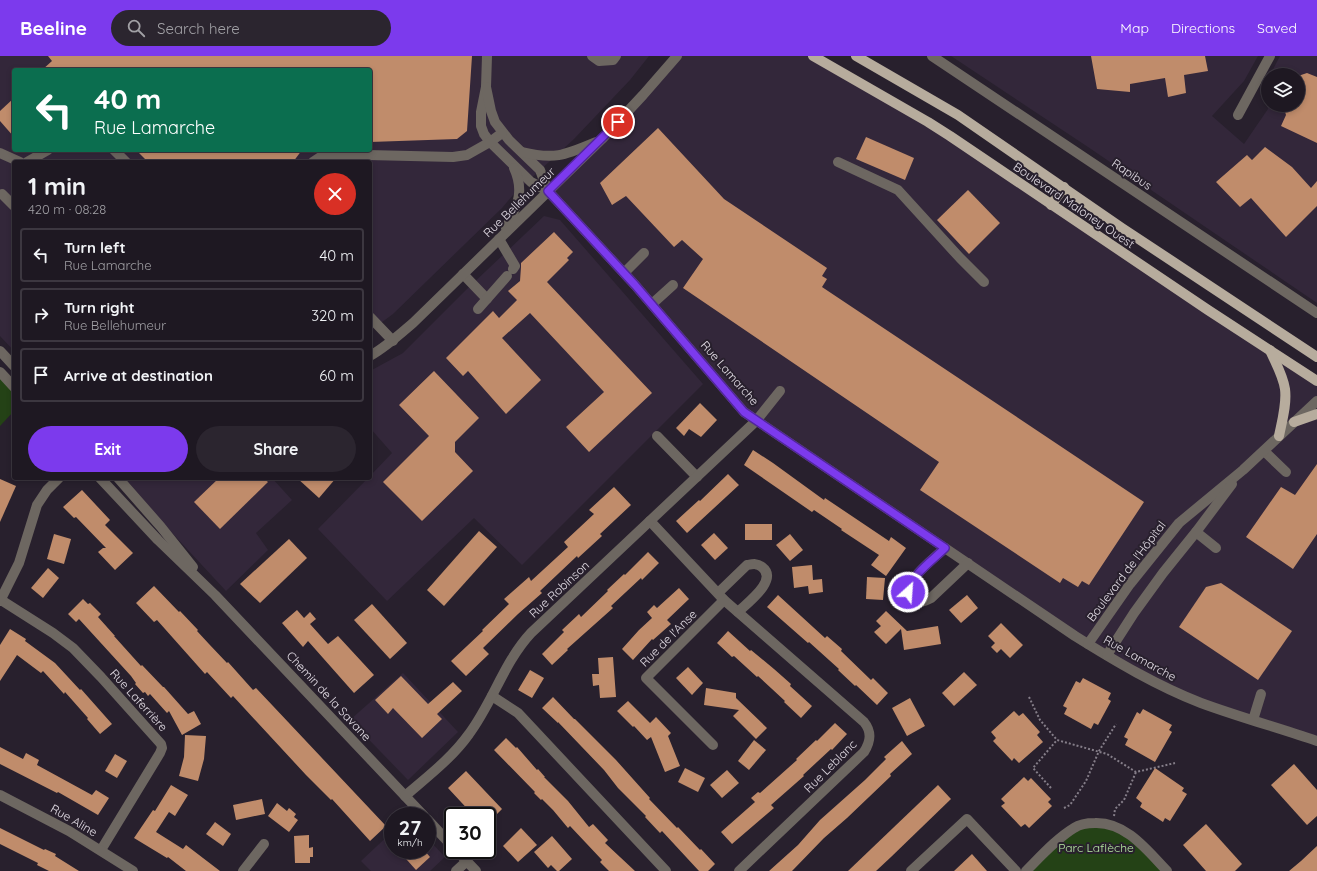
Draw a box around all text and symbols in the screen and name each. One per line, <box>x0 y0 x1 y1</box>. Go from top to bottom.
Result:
search box <box>111 10 391 46</box>
text: Beeline <box>20 16 87 40</box>
icon: search <box>125 17 147 39</box>
text: Search here <box>157 19 240 38</box>
text: Map <box>1120 19 1149 37</box>
text: Directions <box>1171 19 1235 37</box>
text: Saved <box>1257 19 1297 37</box>
map controls <box>1261 68 1305 112</box>
button: layers <box>1261 68 1305 112</box>
text: 40 m <box>94 81 161 116</box>
icon: left <box>28 84 80 136</box>
pin <box>601 105 635 139</box>
icon: arrive <box>607 111 629 133</box>
text: Rue Lamarche <box>94 116 215 139</box>
street label: Rapibus <box>1109 155 1155 193</box>
street label: Boulevard Maloney Ouest <box>1010 159 1138 251</box>
street label: Rue Bellehumeur <box>480 164 558 240</box>
text: 1 min <box>28 171 86 201</box>
button: close <box>314 173 356 215</box>
text: 420 m · 08:28 <box>28 201 106 217</box>
text: Turn left <box>64 238 126 257</box>
icon: left <box>30 244 52 266</box>
text: 40 m <box>319 246 354 265</box>
text: Rue Lamarche <box>64 257 152 273</box>
text: Turn right <box>64 298 135 317</box>
icon: right <box>30 304 52 326</box>
text: 320 m <box>311 306 354 325</box>
text: Rue Bellehumeur <box>64 317 166 333</box>
street label: Rue Lamarche <box>698 338 762 409</box>
icon: arrive <box>30 364 52 386</box>
text: Arrive at destination <box>64 366 213 385</box>
text: 60 m <box>319 366 354 385</box>
button: Exit <box>28 426 188 472</box>
button: Share <box>196 426 356 472</box>
street label: Boulevard de l'Hôpital <box>1083 518 1169 624</box>
street label: Rue Robinson <box>526 557 592 621</box>
position arrow <box>887 571 929 613</box>
street label: Rue de l'Anse <box>636 606 700 670</box>
street label: Rue Lamarche <box>1101 632 1179 684</box>
street label: Chemin de la Savane <box>284 648 375 744</box>
street label: Rue Laferrière <box>107 666 171 734</box>
street label: Rue Leblanc <box>801 737 859 795</box>
street label: Rue Aline <box>48 801 100 840</box>
speed limit sign: 30 <box>444 807 496 859</box>
text: 27 <box>399 815 421 840</box>
text: km/h <box>397 836 423 849</box>
park label: Parc Laflèche <box>1058 840 1134 855</box>

